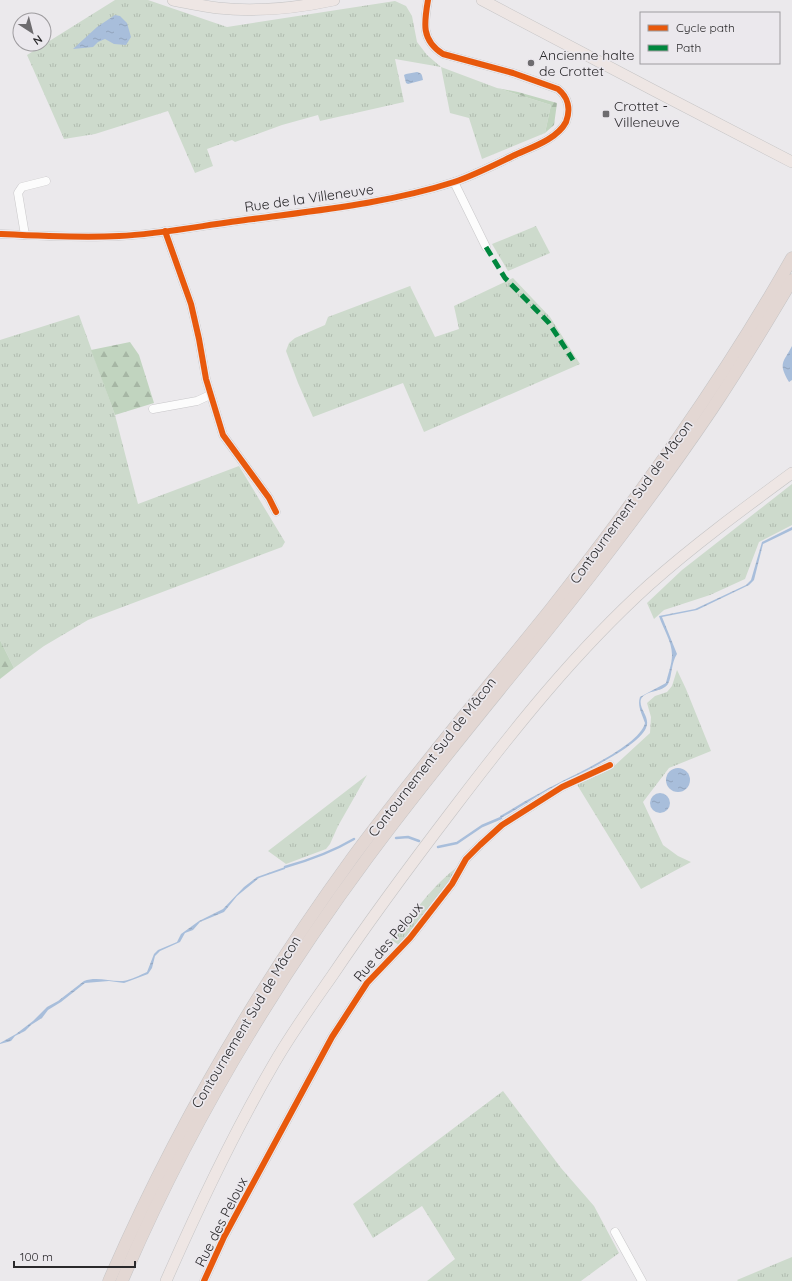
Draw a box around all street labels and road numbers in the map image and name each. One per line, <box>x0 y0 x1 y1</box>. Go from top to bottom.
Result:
street label: Rue de la Villeneuve <box>243 180 375 216</box>
street label: Contournement Sud de Mâcon <box>566 417 696 587</box>
street label: Contournement Sud de Mâcon <box>364 674 500 840</box>
street label: Rue des Peloux <box>350 898 427 985</box>
street label: Contournement Sud de Mâcon <box>187 933 305 1111</box>
street label: Rue des Peloux <box>191 1174 251 1270</box>

